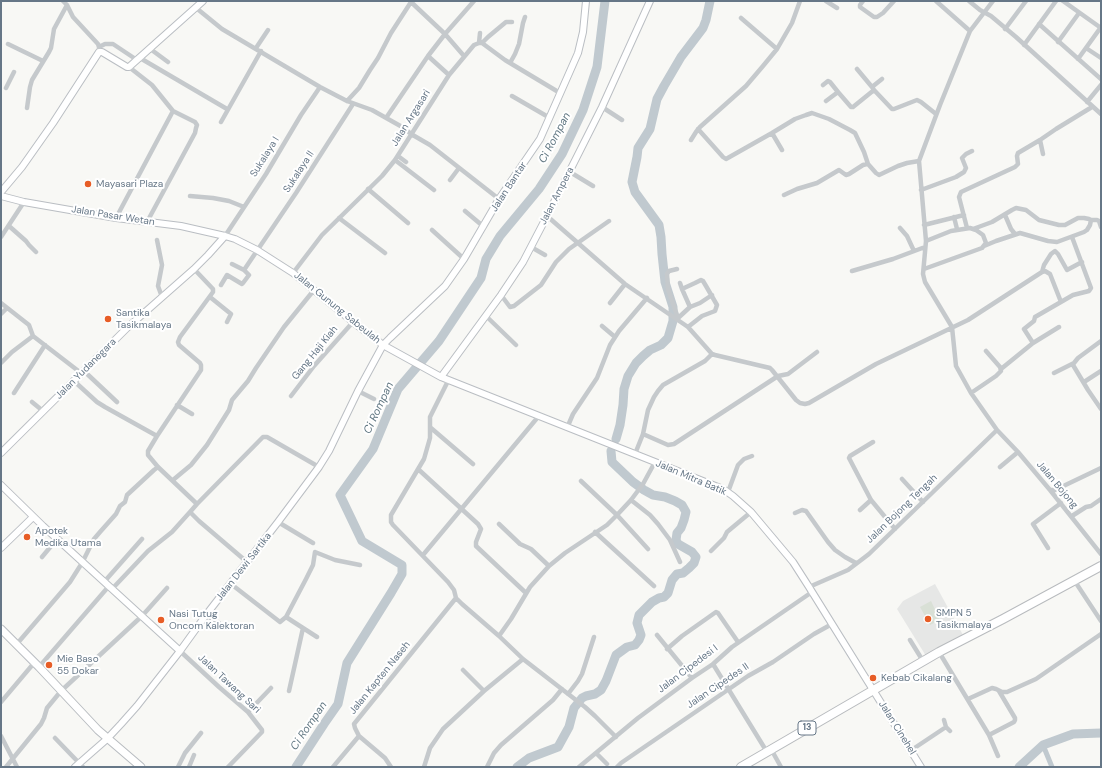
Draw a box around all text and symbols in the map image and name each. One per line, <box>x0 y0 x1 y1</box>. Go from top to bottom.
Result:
street label: Jalan Argasari <box>389 88 433 148</box>
water label: Ci Rompan <box>536 110 574 166</box>
street label: Sukalaya I <box>248 135 282 179</box>
street label: Sukalaya II <box>281 149 317 195</box>
street label: Jalan Bantar <box>489 160 529 214</box>
street label: Jalan Ampera <box>537 165 577 227</box>
place label: Mayasari Plaza <box>96 178 163 190</box>
marker: Mayasari Plaza <box>83 179 93 189</box>
street label: Jalan Pasar Wetan <box>71 203 155 229</box>
street label: Jalan Gunung Sabeulah <box>291 269 383 347</box>
place label: Santika Tasikmalaya <box>116 307 171 330</box>
marker: Santika Tasikmalaya <box>103 314 113 324</box>
street label: Gang Haji Kiah <box>290 324 340 382</box>
street label: Jalan Yudanegara <box>53 336 119 402</box>
water label: Ci Rompan <box>361 380 397 436</box>
street label: Jalan Mitra Batik <box>654 458 728 498</box>
street label: Jalan Bojong <box>1034 459 1080 511</box>
street label: Jalan Bojong Tengah <box>864 472 940 546</box>
place label: Apotek Medika Utama <box>35 525 101 548</box>
street label: Jalan Dewi Sartika <box>214 530 274 604</box>
marker: Apotek Medika Utama <box>22 532 32 542</box>
place label: SMPN 5 Tasikmalaya <box>936 607 991 630</box>
place label: Nasi Tutug Oncom Kalektoran <box>169 608 254 632</box>
marker: SMPN 5 Tasikmalaya <box>923 614 933 624</box>
marker: Nasi Tutug Oncom Kalektoran <box>156 615 166 625</box>
street label: Jalan Kapten Naseh <box>347 639 413 717</box>
street label: Jalan Cipedesi I <box>655 642 721 696</box>
street label: Jalan Tawang Sari <box>195 652 263 716</box>
place label: Mie Baso 55 Dokar <box>57 653 99 676</box>
marker: Mie Baso 55 Dokar <box>44 660 54 670</box>
street label: Jalan Cipedes II <box>685 661 751 711</box>
place label: Kebab Cikalang <box>881 672 952 684</box>
marker: Kebab Cikalang <box>868 673 878 683</box>
water label: Ci Rompan <box>288 699 330 753</box>
street label: Jalan Cinehel <box>876 699 918 757</box>
road number: 13 <box>798 721 816 735</box>

